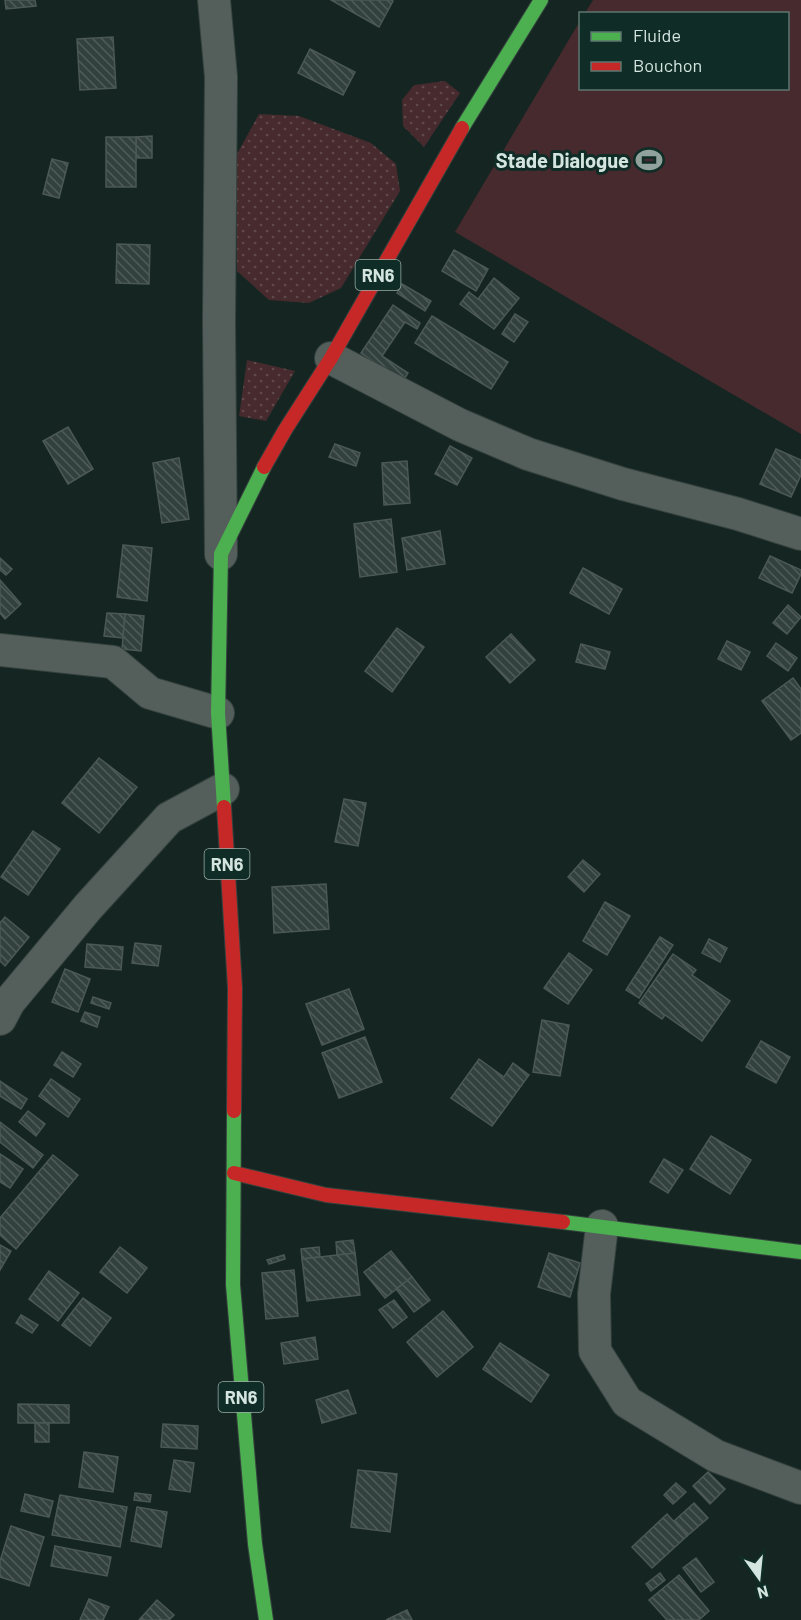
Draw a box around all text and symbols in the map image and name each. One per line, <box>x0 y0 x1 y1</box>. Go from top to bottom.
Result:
legend <box>579 12 789 90</box>
text: Fluide <box>633 24 681 46</box>
text: Bouchon <box>633 54 702 76</box>
sports icon: Stade Dialogue <box>634 145 664 175</box>
place label: Stade Dialogue <box>496 148 629 172</box>
road number: RN6 <box>356 260 400 290</box>
road number: RN6 <box>204 849 250 879</box>
road number: RN6 <box>218 1382 264 1412</box>
north arrow <box>729 1548 789 1608</box>
text: N <box>755 1582 771 1604</box>

